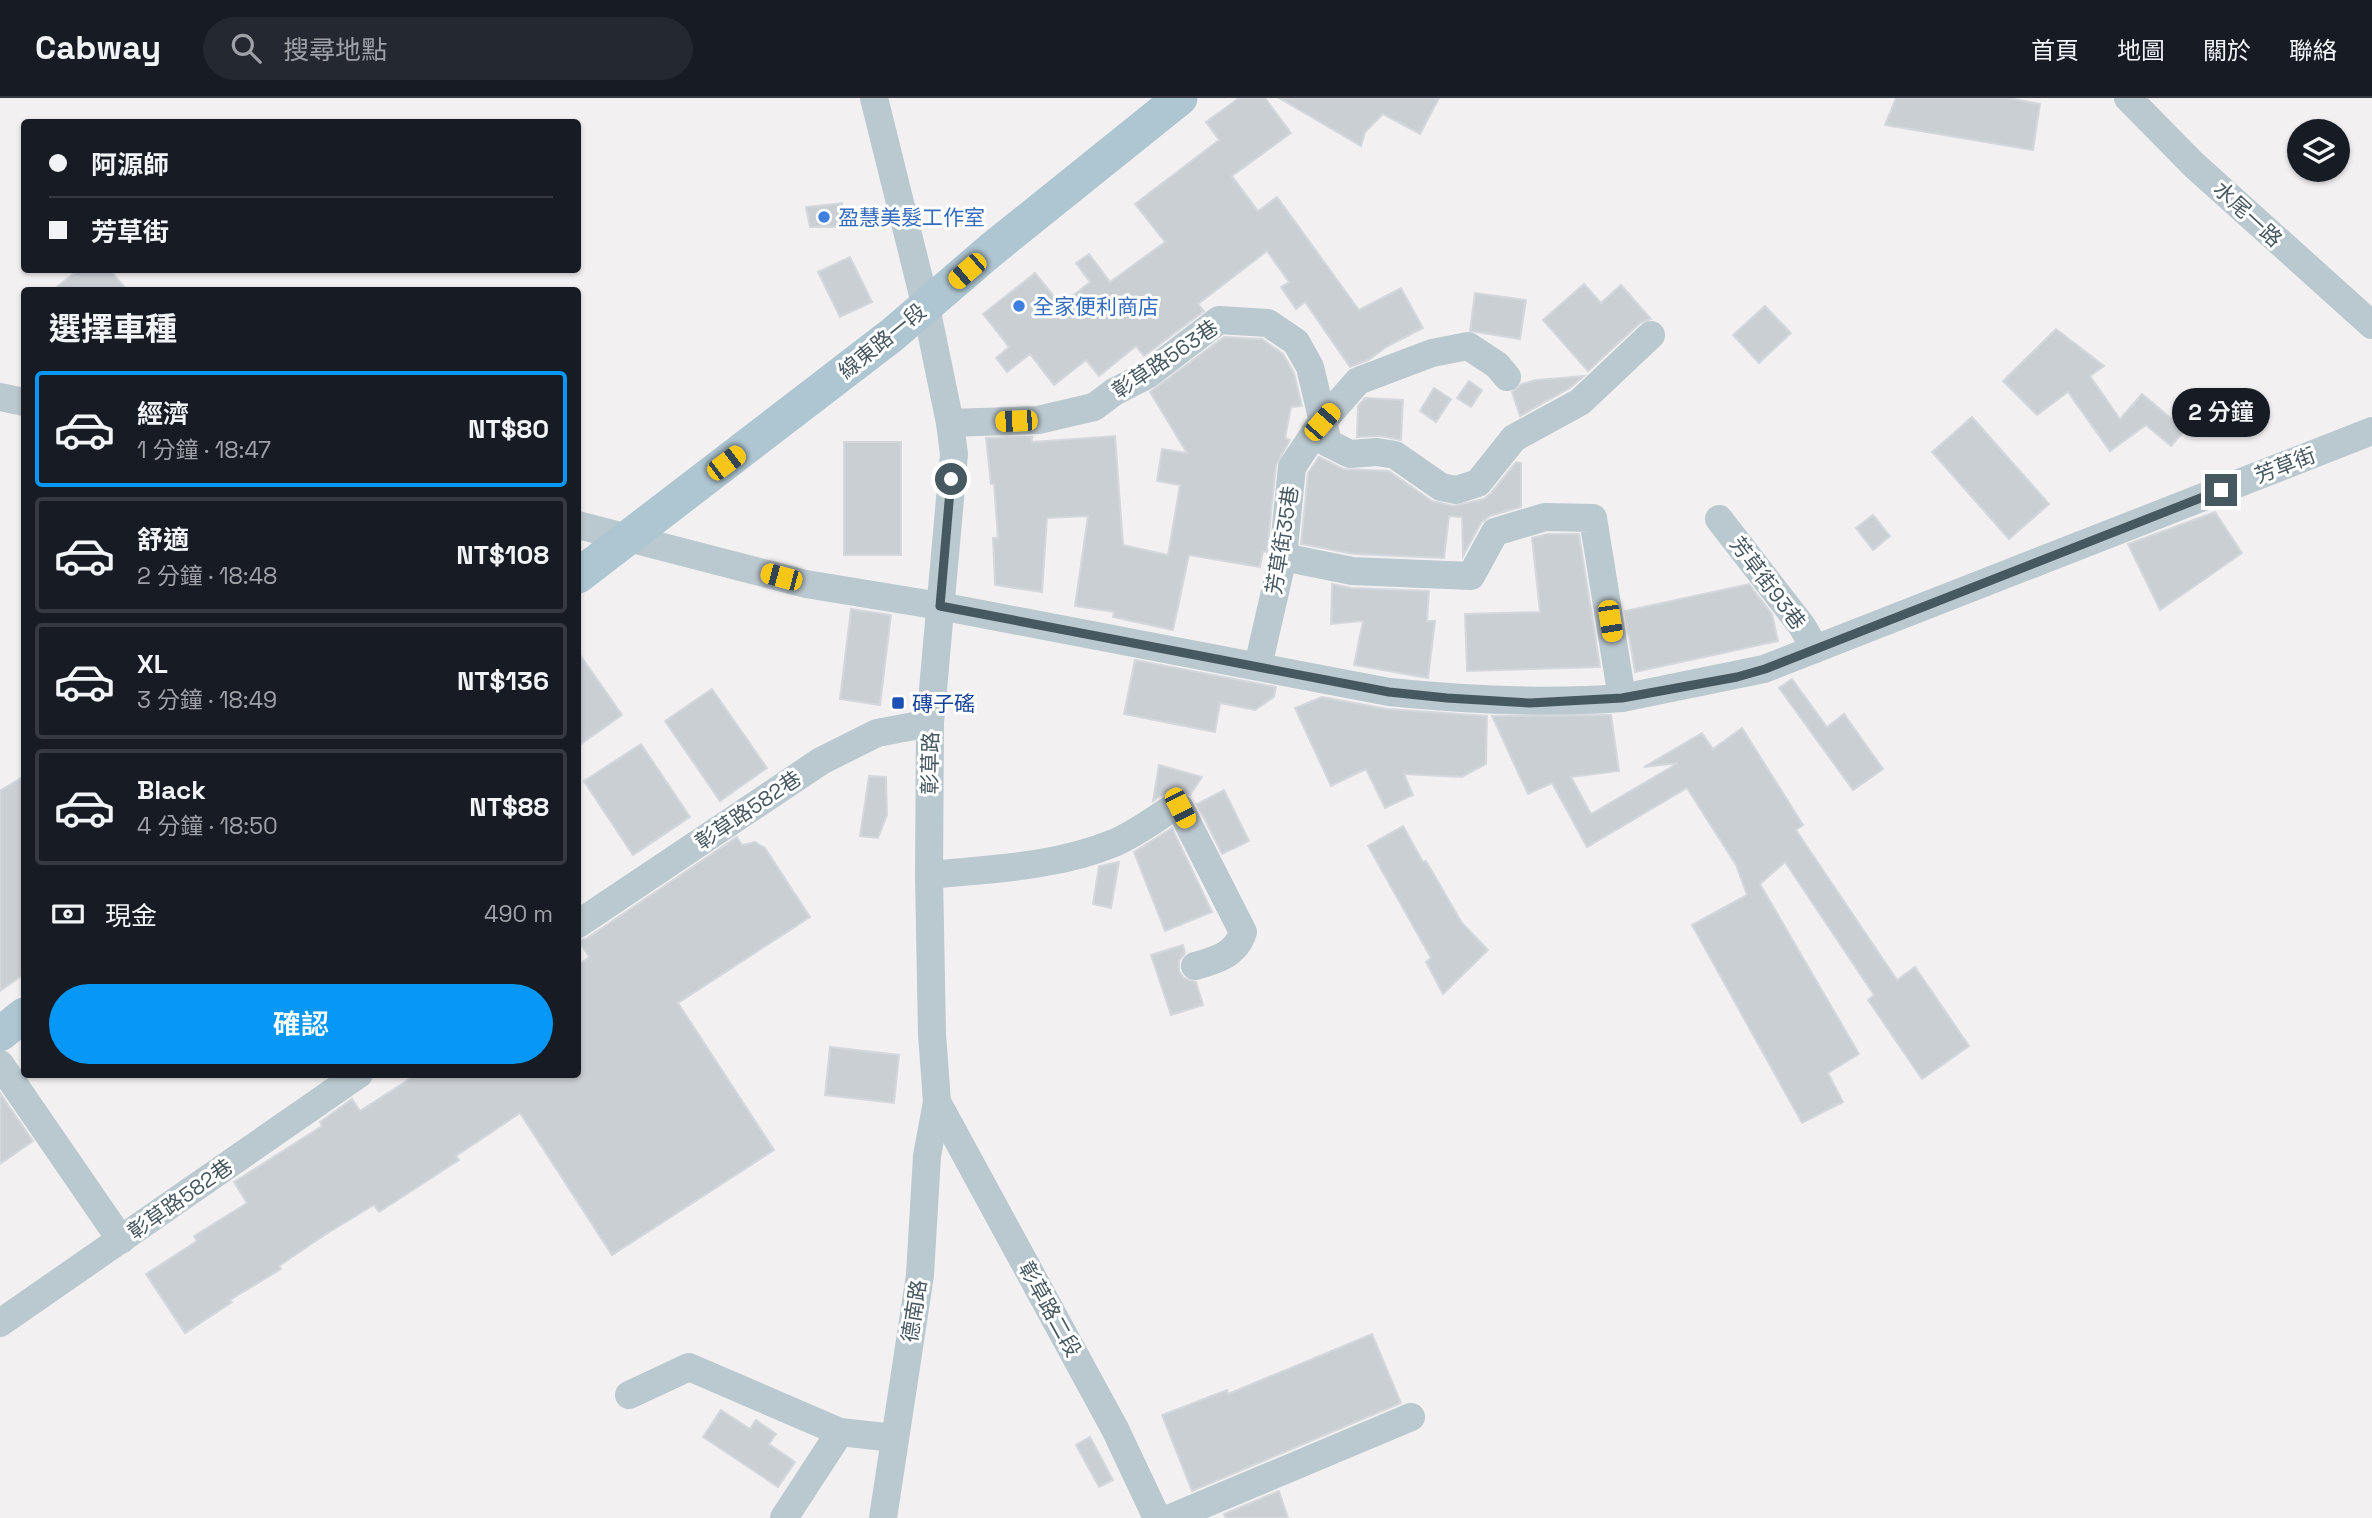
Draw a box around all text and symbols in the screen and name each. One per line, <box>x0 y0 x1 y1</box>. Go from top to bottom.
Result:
search box <box>203 17 693 80</box>
text: Cabway <box>35 27 161 69</box>
icon: search <box>227 29 265 67</box>
text: 搜尋地點 <box>283 33 387 67</box>
text: 首頁 <box>2031 35 2079 66</box>
text: 地圖 <box>2117 35 2165 66</box>
text: 關於 <box>2203 35 2251 66</box>
text: 聯絡 <box>2289 35 2337 66</box>
map controls <box>2287 119 2350 182</box>
button: layers <box>2287 119 2350 182</box>
text: 阿源師 <box>91 148 169 182</box>
street label: 水尾一路 <box>2208 175 2288 253</box>
place label: 盈慧美髮工作室 <box>838 204 985 231</box>
marker: 盈慧美髮工作室 <box>816 209 832 225</box>
text: 芳草街 <box>91 215 169 249</box>
car <box>945 249 990 293</box>
place label: 全家便利商店 <box>1033 293 1159 320</box>
street label: 線東路一段 <box>833 297 931 385</box>
marker: 全家便利商店 <box>1011 298 1027 314</box>
text: 選擇車種 <box>49 309 177 349</box>
street label: 彰草路563巷 <box>1107 314 1223 404</box>
callout: 2 分鐘 <box>2172 388 2270 438</box>
text: 經濟 <box>137 397 189 431</box>
text: 2 分鐘 <box>2188 397 2254 427</box>
icon: car <box>53 398 116 461</box>
car <box>1301 399 1344 445</box>
car <box>995 410 1038 432</box>
text: NT$80 <box>468 412 549 446</box>
text: 1 分鐘 · 18:47 <box>137 435 271 465</box>
street label: 芳草街 <box>2251 441 2319 489</box>
car <box>703 442 750 484</box>
route start <box>935 463 967 495</box>
route end <box>2205 474 2237 506</box>
street label: 芳草街35巷 <box>1260 484 1304 596</box>
text: 舒適 <box>137 523 189 557</box>
icon: car <box>53 524 116 587</box>
street label: 芳草街93巷 <box>1724 531 1812 635</box>
text: NT$108 <box>456 538 549 572</box>
text: 2 分鐘 · 18:48 <box>137 561 277 591</box>
car <box>758 561 805 593</box>
car <box>1597 599 1624 643</box>
text: XL <box>137 647 168 681</box>
icon: car <box>53 650 116 713</box>
text: NT$136 <box>457 664 549 698</box>
text: 3 分鐘 · 18:49 <box>137 685 277 715</box>
place label: 磚子磘 <box>912 690 975 717</box>
marker: 磚子磘 <box>890 695 906 711</box>
street label: 彰草路 <box>916 731 944 795</box>
street label: 彰草路582巷 <box>690 765 806 855</box>
text: Black <box>137 773 206 807</box>
icon: car <box>53 776 116 839</box>
car <box>1162 785 1199 831</box>
text: NT$88 <box>469 790 549 824</box>
text: 4 分鐘 · 18:50 <box>137 811 278 841</box>
icon: cash <box>49 895 87 933</box>
text: 現金 <box>105 899 157 933</box>
text: 490 m <box>484 899 553 929</box>
button: 確認 <box>49 984 553 1064</box>
street label: 彰草路582巷 <box>122 1153 238 1245</box>
street label: 彰草路二段 <box>1013 1257 1087 1361</box>
street label: 德南路 <box>896 1278 932 1344</box>

